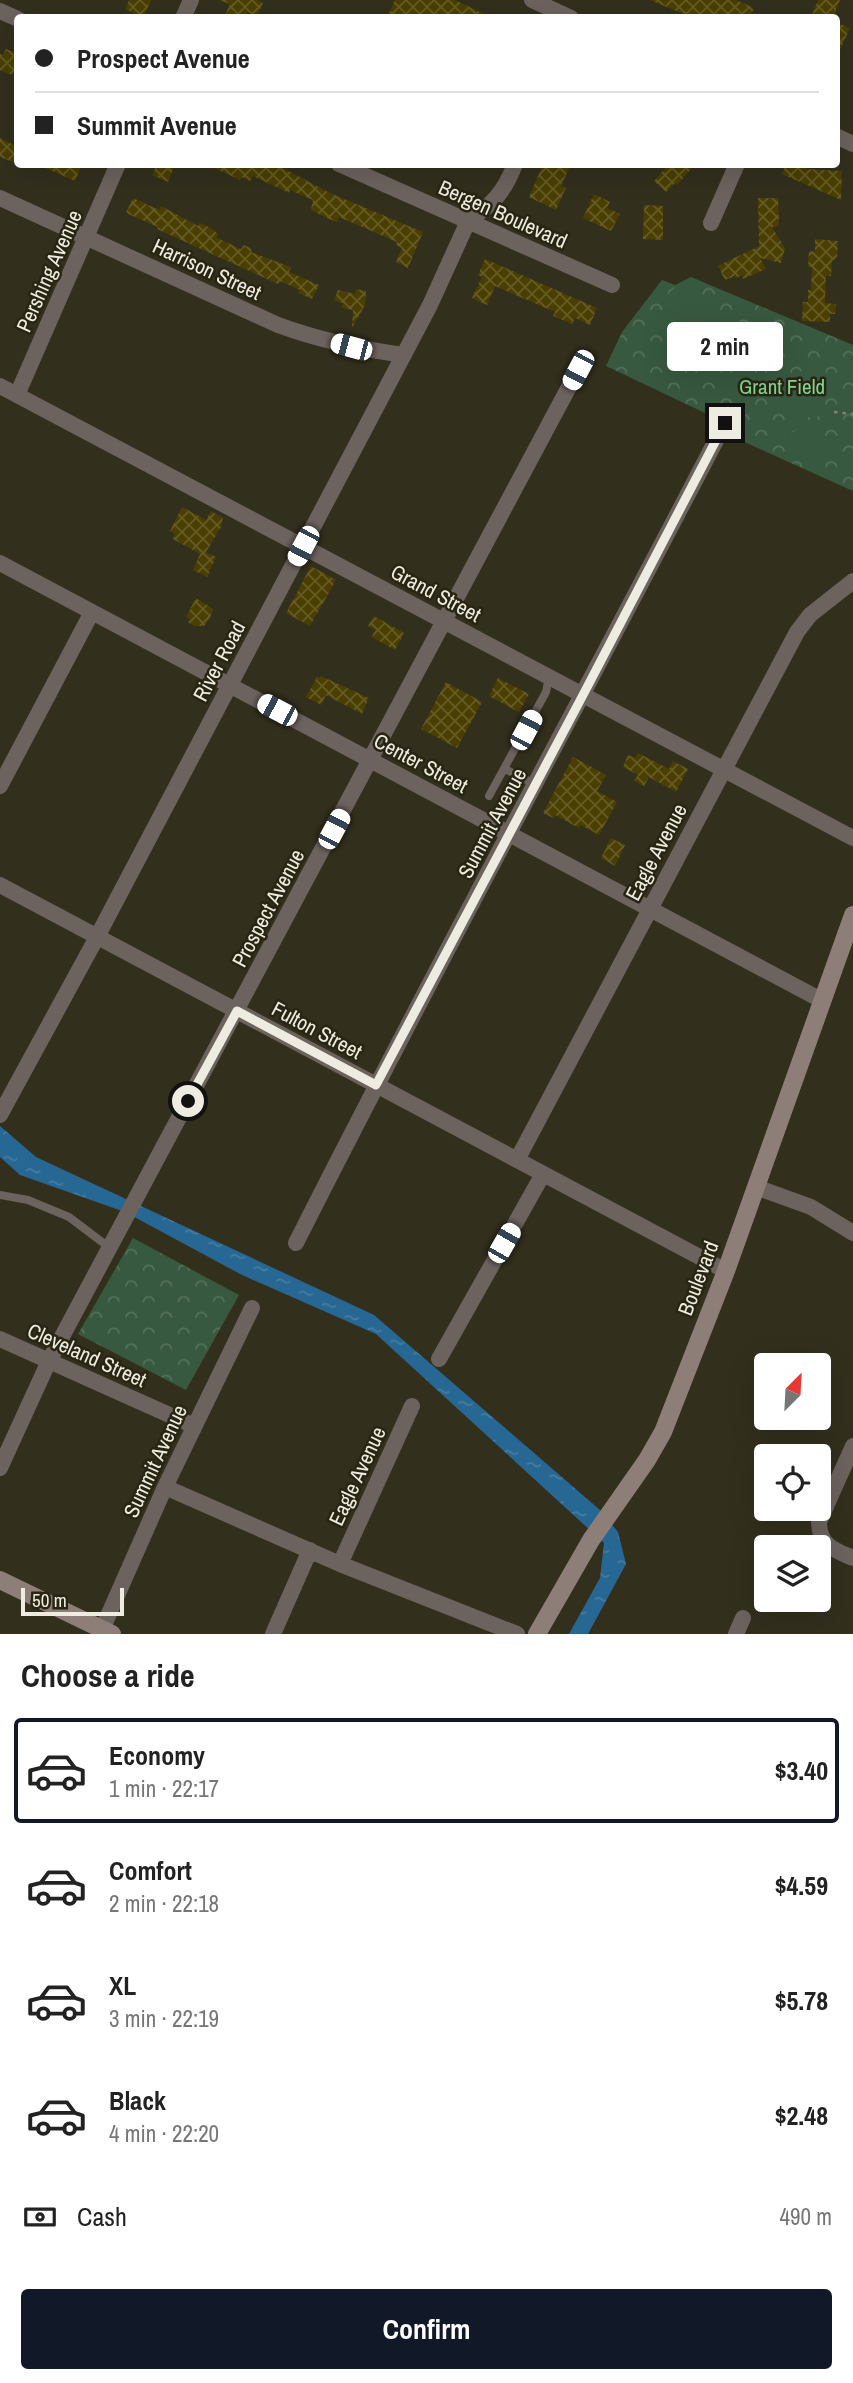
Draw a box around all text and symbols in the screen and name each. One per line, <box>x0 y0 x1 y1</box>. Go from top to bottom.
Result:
text: Prospect Avenue <box>77 41 250 76</box>
text: Summit Avenue <box>77 108 237 143</box>
street label: Bergen Boulevard <box>434 173 572 255</box>
street label: Pershing Avenue <box>9 205 89 337</box>
street label: Harrison Street <box>148 231 266 307</box>
callout: 2 min <box>667 322 783 370</box>
car <box>328 331 375 363</box>
text: 2 min <box>700 331 750 362</box>
car <box>559 347 598 393</box>
park label: Grant Field <box>739 372 825 401</box>
route end <box>709 407 741 439</box>
car <box>284 523 323 569</box>
street label: Grand Street <box>386 557 487 629</box>
street label: River Road <box>186 616 252 706</box>
car <box>254 691 301 729</box>
car <box>507 707 546 753</box>
street label: Center Street <box>369 726 473 800</box>
street label: Summit Avenue <box>451 763 533 883</box>
street label: Eagle Avenue <box>618 798 694 906</box>
car <box>315 806 354 852</box>
street label: Prospect Avenue <box>225 844 311 972</box>
street label: Fulton Street <box>267 994 368 1066</box>
route start <box>172 1085 204 1117</box>
car <box>485 1220 524 1266</box>
street label: Boulevard <box>671 1237 725 1319</box>
street label: Cleveland Street <box>23 1316 151 1394</box>
north arrow <box>754 1353 831 1430</box>
map controls <box>754 1353 831 1612</box>
street label: Summit Avenue <box>116 1400 194 1522</box>
street label: Eagle Avenue <box>321 1422 393 1530</box>
button: locate <box>754 1444 831 1521</box>
button: layers <box>754 1535 831 1612</box>
scale bar <box>21 1585 124 1617</box>
text: 50 m <box>32 1587 67 1613</box>
text: Choose a ride <box>21 1654 195 1697</box>
text: Economy <box>109 1738 205 1773</box>
icon: car <box>25 1739 88 1802</box>
text: $3.40 <box>775 1753 828 1788</box>
text: 1 min · 22:17 <box>109 1773 219 1804</box>
text: Comfort <box>109 1853 192 1888</box>
icon: car <box>25 1854 88 1917</box>
text: $4.59 <box>775 1868 828 1903</box>
text: 2 min · 22:18 <box>109 1888 219 1919</box>
text: XL <box>109 1968 136 2003</box>
icon: car <box>25 1969 88 2032</box>
text: $5.78 <box>775 1983 828 2018</box>
text: 3 min · 22:19 <box>109 2003 219 2034</box>
text: Black <box>109 2083 166 2118</box>
icon: car <box>25 2084 88 2147</box>
text: $2.48 <box>775 2098 828 2133</box>
text: 4 min · 22:20 <box>109 2118 219 2149</box>
icon: cash <box>21 2198 59 2236</box>
text: Cash <box>77 2199 127 2234</box>
text: 490 m <box>780 2201 832 2232</box>
button: Confirm <box>21 2289 832 2369</box>

